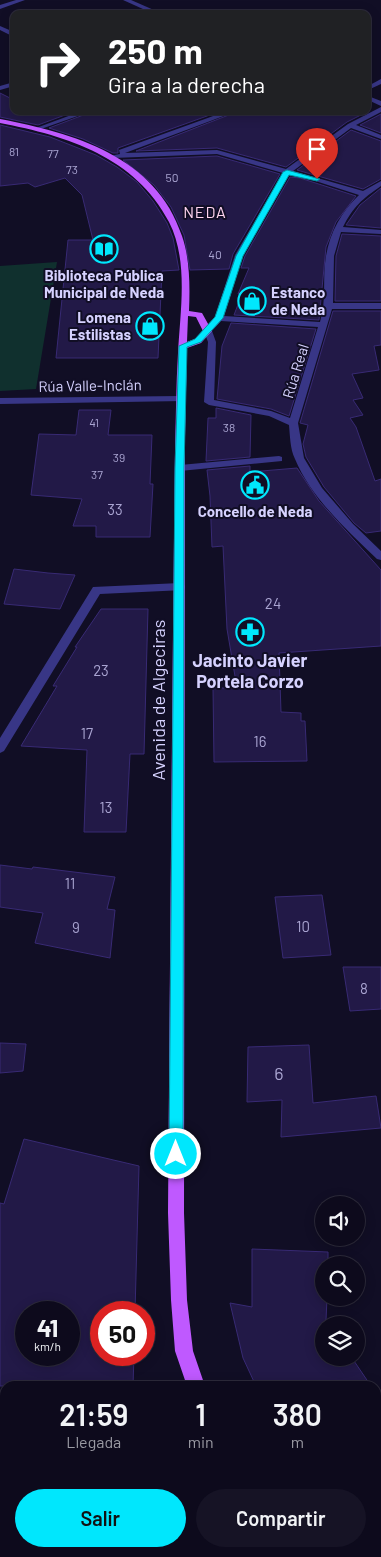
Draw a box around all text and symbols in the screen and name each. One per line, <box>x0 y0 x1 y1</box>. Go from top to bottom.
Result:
text: 250 m <box>108 29 203 71</box>
icon: right <box>25 30 90 95</box>
text: Gira a la derecha <box>108 71 265 97</box>
pin <box>296 128 338 179</box>
icon: arrive <box>303 135 331 163</box>
house number: 81 <box>9 144 19 158</box>
house number: 77 <box>47 146 59 160</box>
house number: 73 <box>66 162 78 176</box>
house number: 50 <box>166 170 178 184</box>
district label: NEDA <box>183 202 227 221</box>
library icon: Biblioteca Pública Municipal de Neda <box>89 234 119 264</box>
house number: 40 <box>208 247 222 261</box>
place label: Biblioteca Pública Municipal de Neda <box>44 266 164 301</box>
place label: Estanco de Neda <box>271 283 325 318</box>
shop icon: Estanco de Neda <box>237 286 267 316</box>
place label: Lomena Estilistas <box>69 308 131 343</box>
shop icon: Lomena Estilistas <box>135 311 165 341</box>
street label: Rúa Real <box>278 342 312 400</box>
street label: Rúa Valle-Inclán <box>38 375 142 395</box>
house number: 41 <box>89 415 99 429</box>
house number: 38 <box>223 420 235 434</box>
house number: 39 <box>113 450 125 464</box>
house number: 37 <box>91 467 103 481</box>
public building icon: Concello de Neda <box>240 470 270 500</box>
house number: 33 <box>107 500 123 518</box>
place label: Concello de Neda <box>198 502 312 520</box>
house number: 24 <box>265 594 281 612</box>
pharmacy icon: Jacinto Javier Portela Corzo <box>235 617 265 647</box>
street label: Avenida de Algeciras <box>147 620 169 780</box>
place label: Jacinto Javier Portela Corzo <box>193 649 308 692</box>
house number: 23 <box>93 661 109 679</box>
house number: 17 <box>81 724 93 742</box>
house number: 16 <box>254 732 266 750</box>
house number: 13 <box>100 798 112 816</box>
house number: 11 <box>65 874 75 892</box>
house number: 10 <box>296 917 310 935</box>
house number: 9 <box>72 918 80 936</box>
house number: 8 <box>360 979 368 997</box>
house number: 6 <box>274 1062 284 1084</box>
position arrow <box>149 1127 201 1179</box>
map controls <box>315 1196 365 1366</box>
button: sound <box>315 1196 365 1246</box>
button: search <box>315 1256 365 1306</box>
speed limit sign: 50 <box>90 1301 155 1366</box>
text: 41 <box>37 1312 58 1342</box>
button: layers <box>315 1316 365 1366</box>
text: km/h <box>34 1339 61 1353</box>
text: 21:59 <box>59 1396 128 1432</box>
text: 1 <box>195 1396 206 1432</box>
text: 380 <box>273 1396 322 1432</box>
text: Llegada <box>66 1432 121 1451</box>
text: min <box>188 1432 214 1451</box>
text: m <box>291 1432 304 1451</box>
button: Salir <box>15 1489 186 1547</box>
button: Compartir <box>196 1489 366 1547</box>

